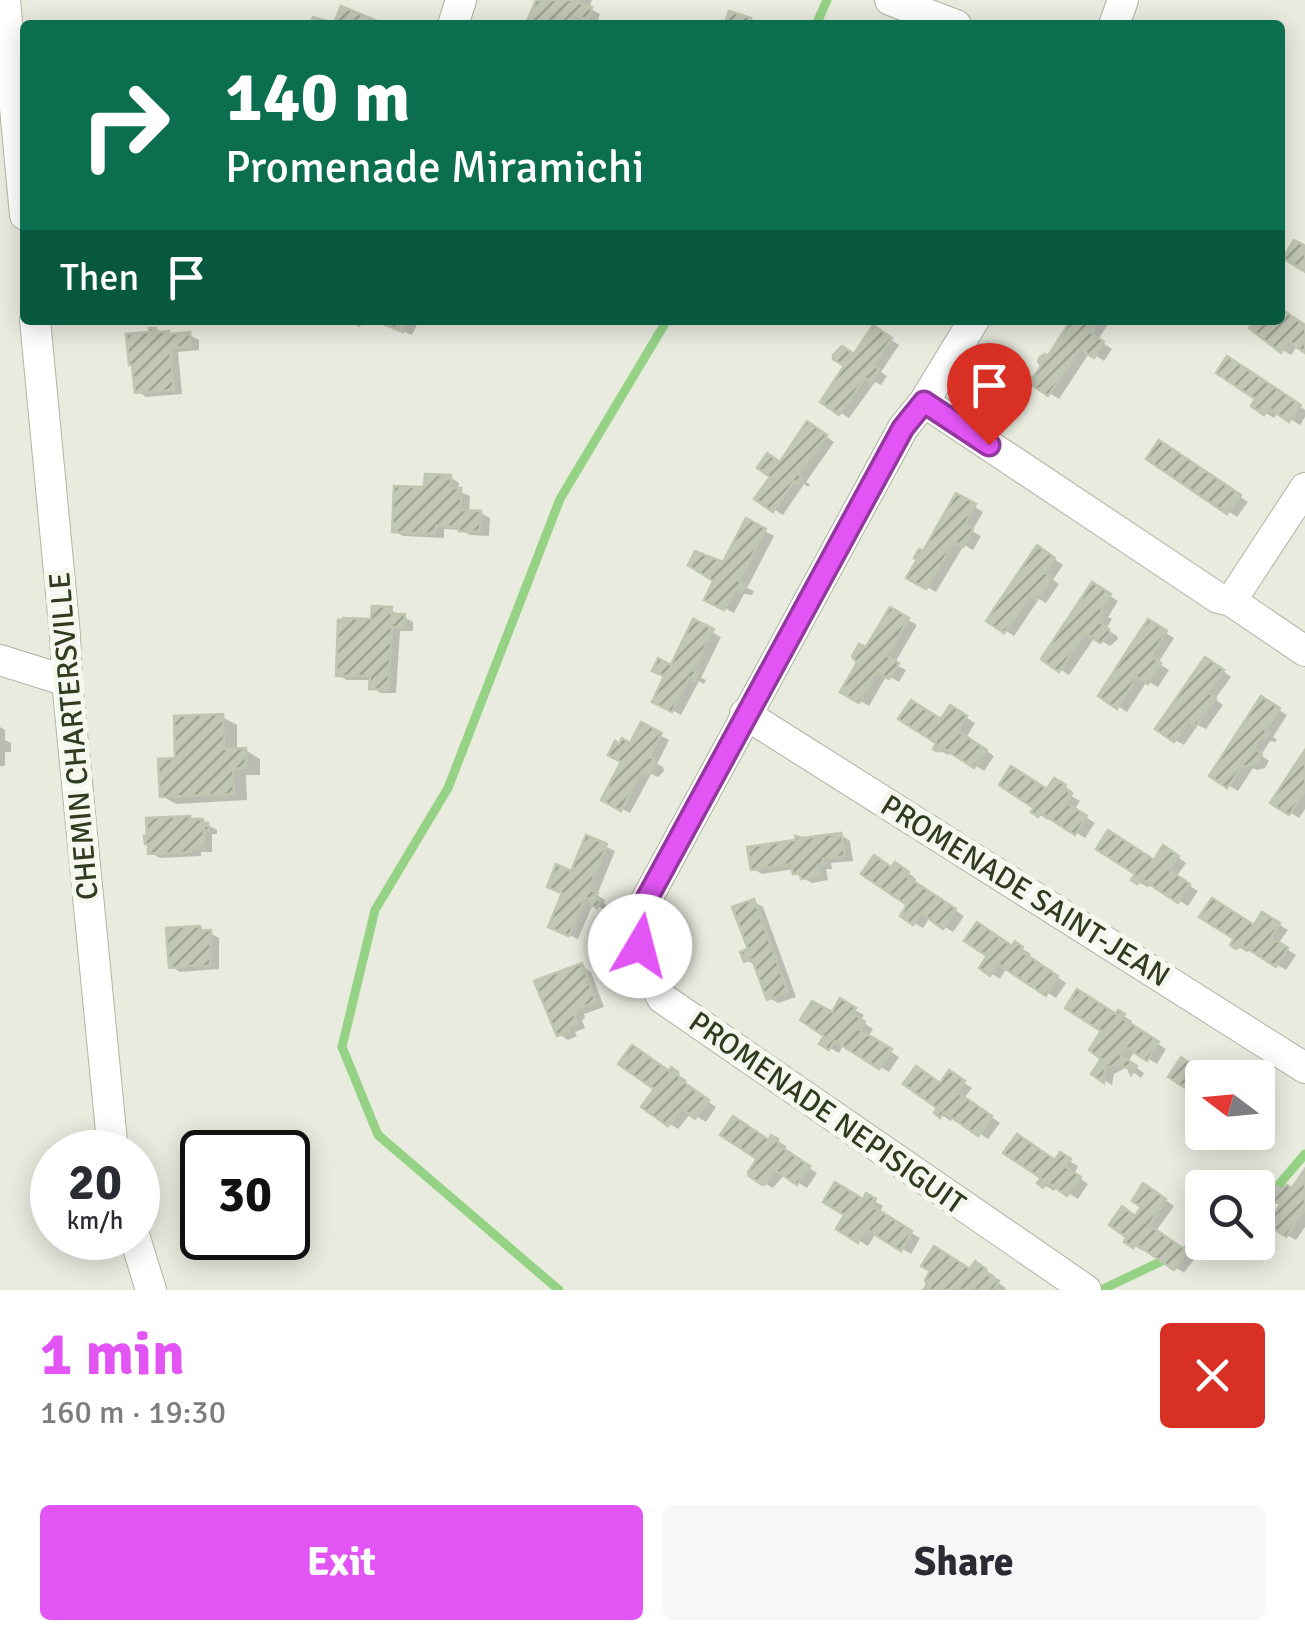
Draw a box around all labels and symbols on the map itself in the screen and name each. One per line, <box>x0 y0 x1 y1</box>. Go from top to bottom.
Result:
pin <box>947 343 1032 446</box>
street label: CHEMIN CHARTERSVILLE <box>41 571 107 901</box>
street label: PROMENADE SAINT-JEAN <box>874 787 1176 995</box>
position arrow <box>588 894 692 998</box>
street label: PROMENADE NEPISIGUIT <box>682 1004 973 1223</box>
north arrow <box>1185 1060 1275 1150</box>
speed limit sign: 30 <box>180 1130 310 1260</box>

